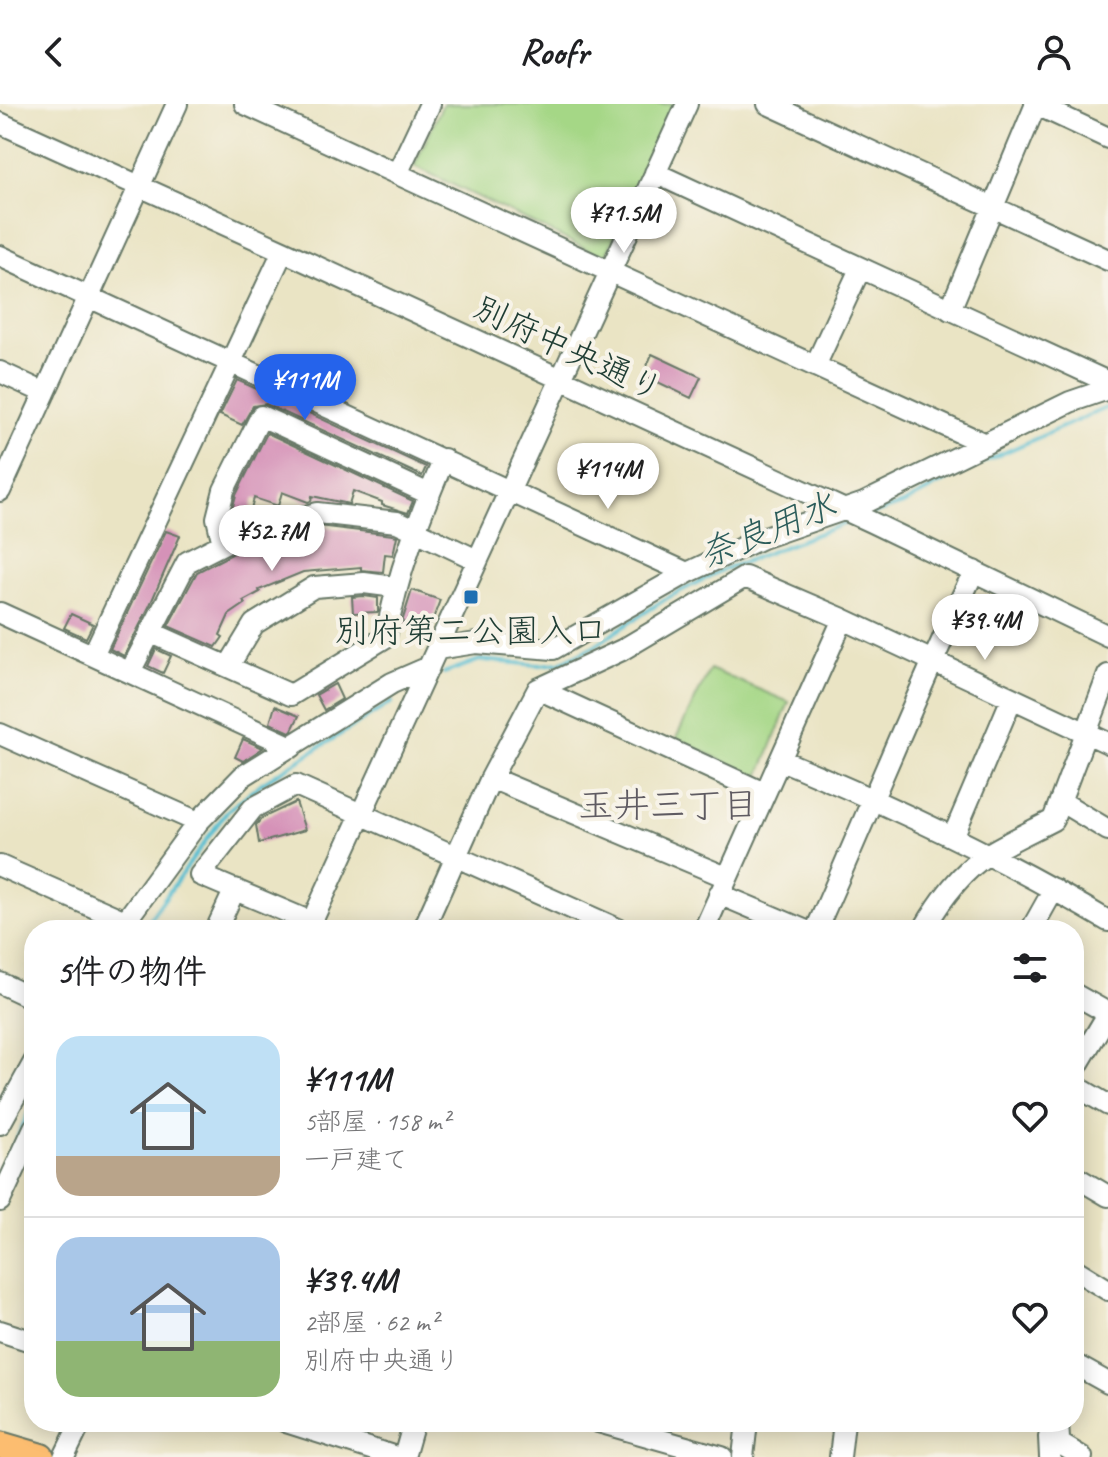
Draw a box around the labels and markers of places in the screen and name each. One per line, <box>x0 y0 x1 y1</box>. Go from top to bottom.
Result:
pin: ¥71.5M <box>559 187 689 255</box>
pin: ¥111M <box>249 354 361 422</box>
pin: ¥114M <box>552 443 664 511</box>
pin: ¥52.7M <box>207 505 337 573</box>
marker: 別府第二公園入口 <box>462 588 480 606</box>
pin: ¥39.4M <box>920 594 1050 662</box>
place label: 別府第二公園入口 <box>335 609 607 652</box>

